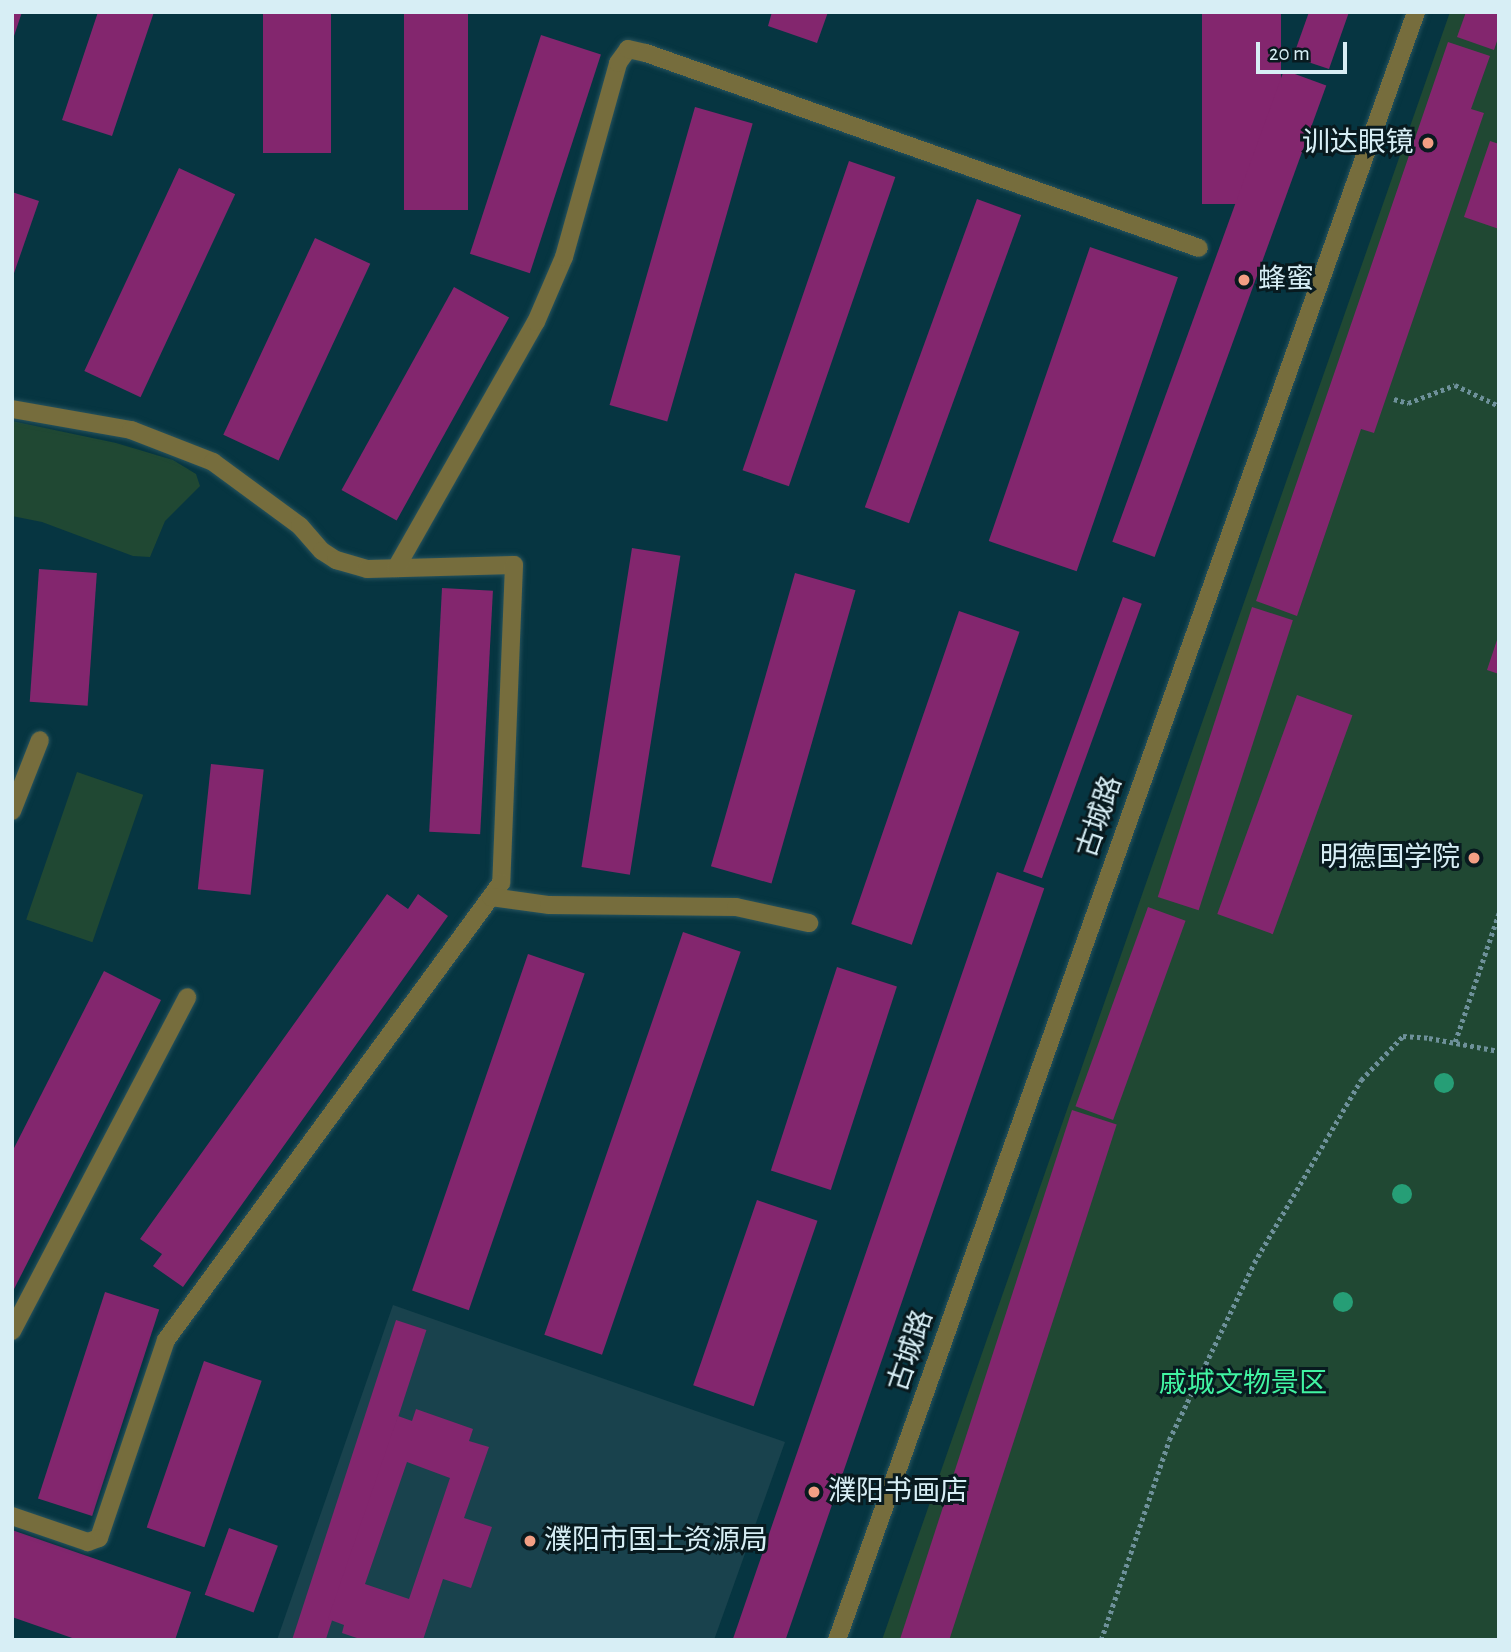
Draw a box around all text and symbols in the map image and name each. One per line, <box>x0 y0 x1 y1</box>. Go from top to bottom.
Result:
scale bar <box>1259 28 1350 72</box>
text: 20 m <box>1269 43 1310 64</box>
place label: 训达眼镜 <box>1302 126 1414 160</box>
marker: 训达眼镜 <box>1420 135 1436 151</box>
place label: 蜂蜜 <box>1258 263 1314 297</box>
marker: 蜂蜜 <box>1236 272 1252 288</box>
street label: 古城路 <box>1070 772 1130 862</box>
place label: 明德国学院 <box>1320 841 1460 875</box>
marker: 明德国学院 <box>1466 850 1482 866</box>
street label: 古城路 <box>881 1306 941 1396</box>
park label: 戚城文物景区 <box>1159 1367 1327 1401</box>
place label: 濮阳书画店 <box>828 1475 968 1509</box>
marker: 濮阳书画店 <box>806 1484 822 1500</box>
place label: 濮阳市国土资源局 <box>544 1524 768 1558</box>
marker: 濮阳市国土资源局 <box>522 1533 538 1549</box>

